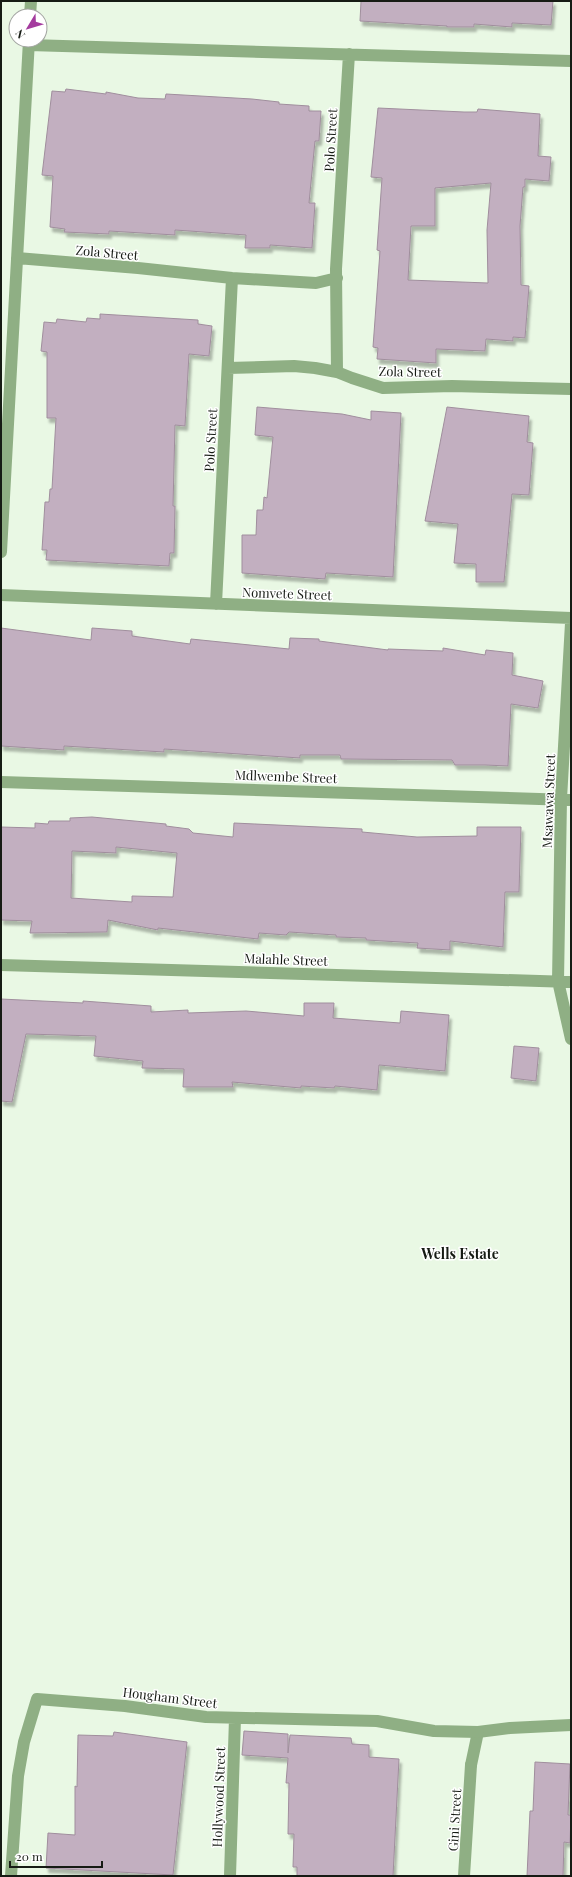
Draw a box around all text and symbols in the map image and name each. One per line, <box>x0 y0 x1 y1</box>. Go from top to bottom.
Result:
north arrow <box>8 8 48 48</box>
text: N <box>11 27 28 42</box>
street label: Polo Street <box>320 108 340 172</box>
street label: Zola Street <box>75 241 139 263</box>
street label: Zola Street <box>378 362 442 380</box>
street label: Polo Street <box>200 408 220 472</box>
street label: Nomvete Street <box>242 583 332 603</box>
street label: Msawawa Street <box>538 753 558 848</box>
street label: Mdlwembe Street <box>235 766 338 786</box>
street label: Malahle Street <box>244 949 329 969</box>
district label: Wells Estate <box>420 1244 499 1263</box>
street label: Hougham Street <box>122 1683 219 1711</box>
street label: Hollywood Street <box>208 1746 228 1847</box>
street label: Gini Street <box>444 1788 464 1852</box>
scale bar <box>10 1843 102 1869</box>
text: 20 m <box>16 1848 43 1864</box>

